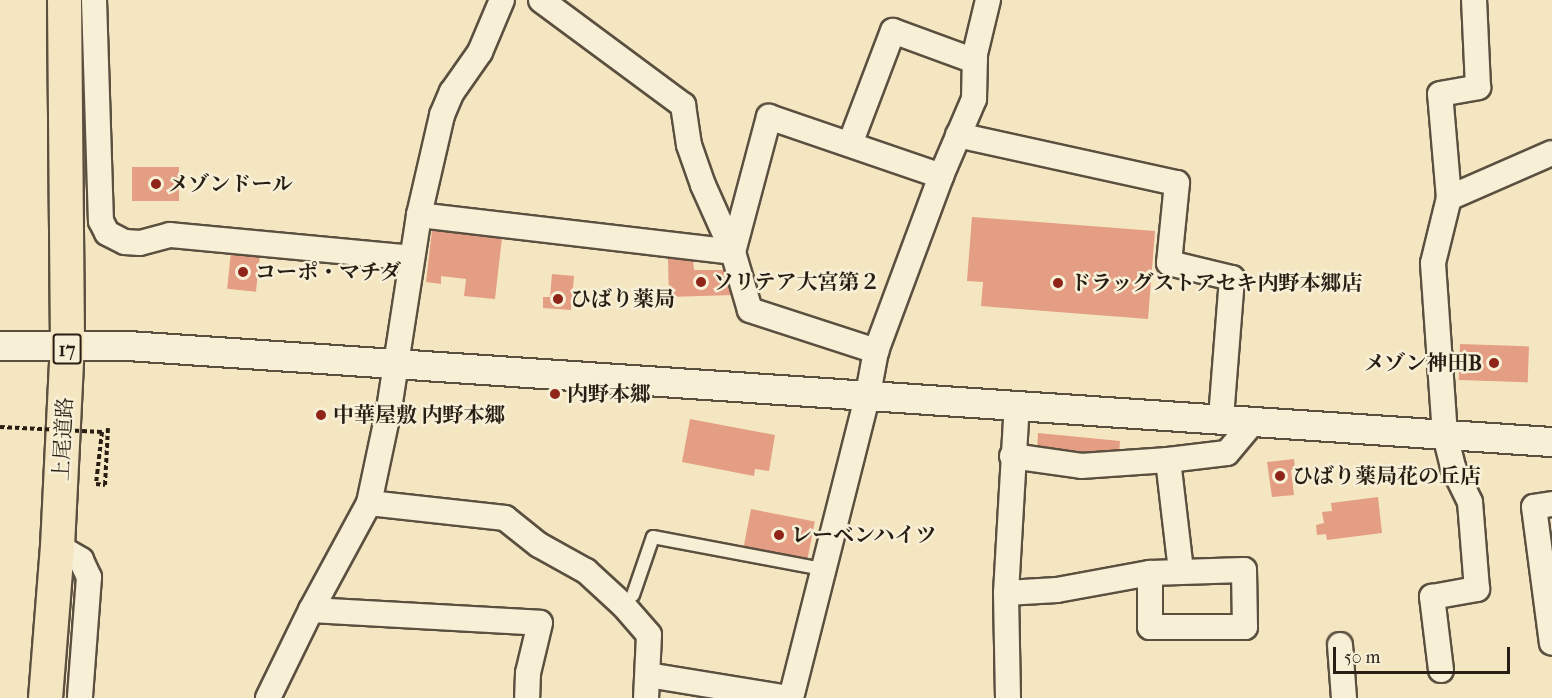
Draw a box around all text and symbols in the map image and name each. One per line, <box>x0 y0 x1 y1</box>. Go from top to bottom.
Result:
place label: メゾンドール <box>168 171 294 197</box>
marker: メゾンドール <box>149 177 163 191</box>
place label: コーポ・マチダ <box>255 259 402 285</box>
marker: コーポ・マチダ <box>236 265 250 279</box>
place label: ソリテア大宮第２ <box>713 269 881 295</box>
place label: ドラッグストアセキ内野本郷店 <box>1070 270 1364 296</box>
marker: ソリテア大宮第２ <box>694 275 708 289</box>
marker: ドラッグストアセキ内野本郷店 <box>1051 276 1065 290</box>
place label: ひばり薬局 <box>570 286 675 312</box>
marker: ひばり薬局 <box>551 292 565 306</box>
road number: 17 <box>52 332 82 366</box>
place label: メゾン神田B <box>1363 350 1482 376</box>
marker: メゾン神田B <box>1487 356 1501 370</box>
place label: 内野本郷 <box>567 381 651 407</box>
marker: 内野本郷 <box>548 387 562 401</box>
street label: 上尾道路 <box>48 396 78 482</box>
place label: 中華屋敷 内野本郷 <box>333 402 506 428</box>
marker: 中華屋敷 内野本郷 <box>314 408 328 422</box>
place label: ひばり薬局花の丘店 <box>1292 463 1481 489</box>
marker: ひばり薬局花の丘店 <box>1273 469 1287 483</box>
place label: レーベンハイツ <box>791 522 938 548</box>
marker: レーベンハイツ <box>772 528 786 542</box>
scale bar <box>1336 635 1513 673</box>
text: 50 m <box>1344 647 1380 668</box>

